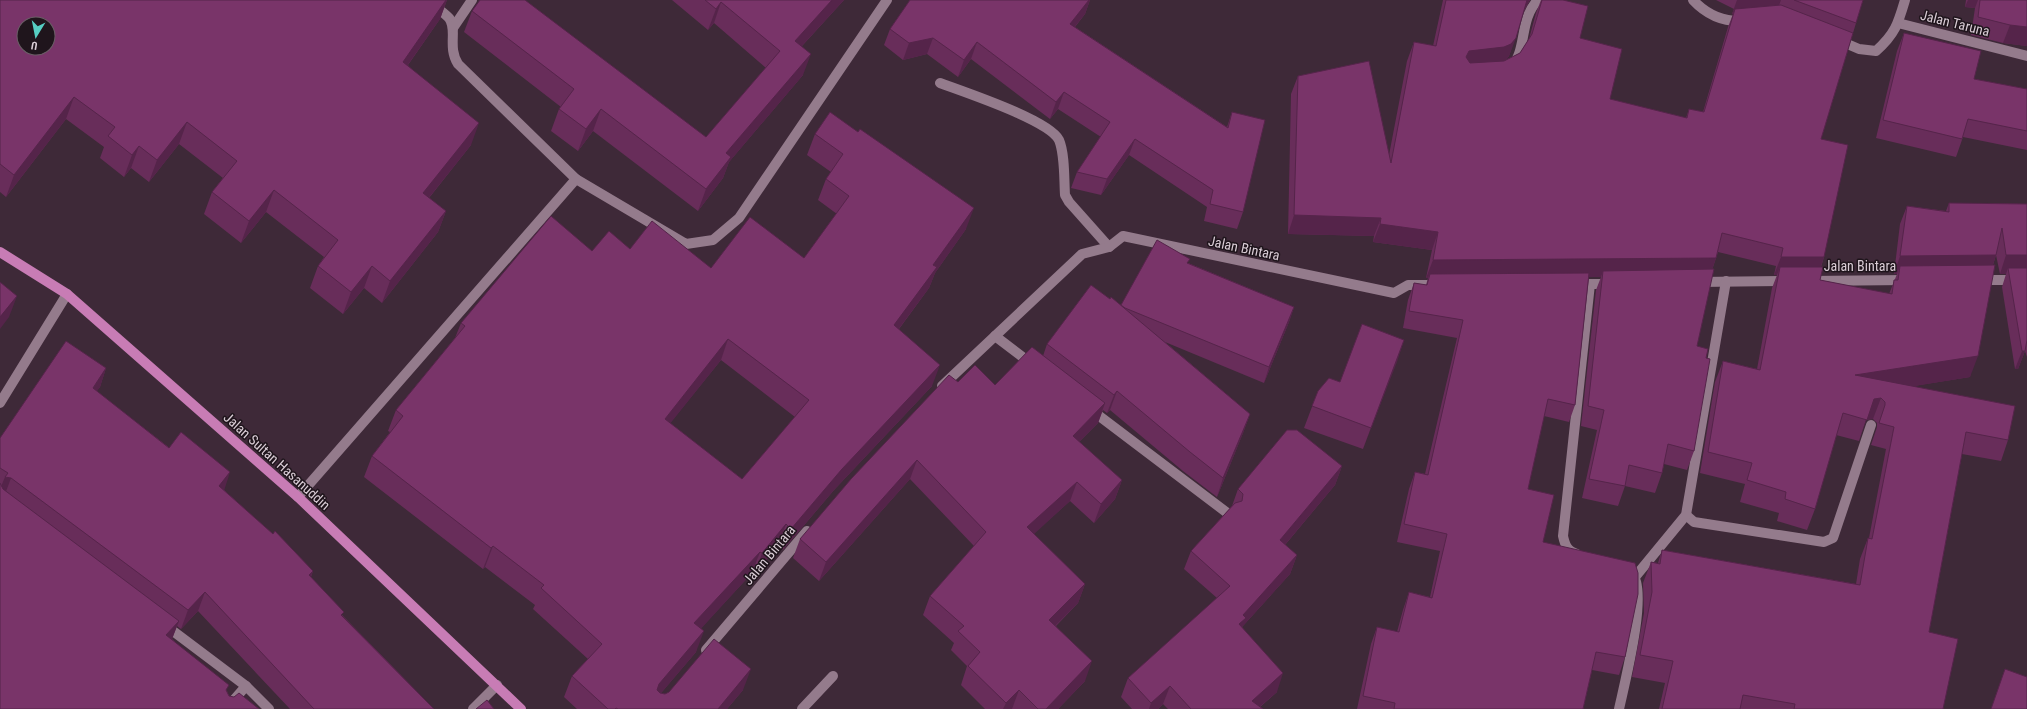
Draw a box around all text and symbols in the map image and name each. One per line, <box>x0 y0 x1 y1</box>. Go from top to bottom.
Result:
street label: Jalan Taruna <box>1919 7 1991 39</box>
north arrow <box>16 16 56 56</box>
text: U <box>30 38 39 52</box>
street label: Jalan Bintara <box>1207 233 1281 263</box>
street label: Jalan Bintara <box>1824 258 1896 274</box>
street label: Jalan Sultan Hasanuddin <box>221 409 333 513</box>
street label: Jalan Bintara <box>740 522 798 588</box>

